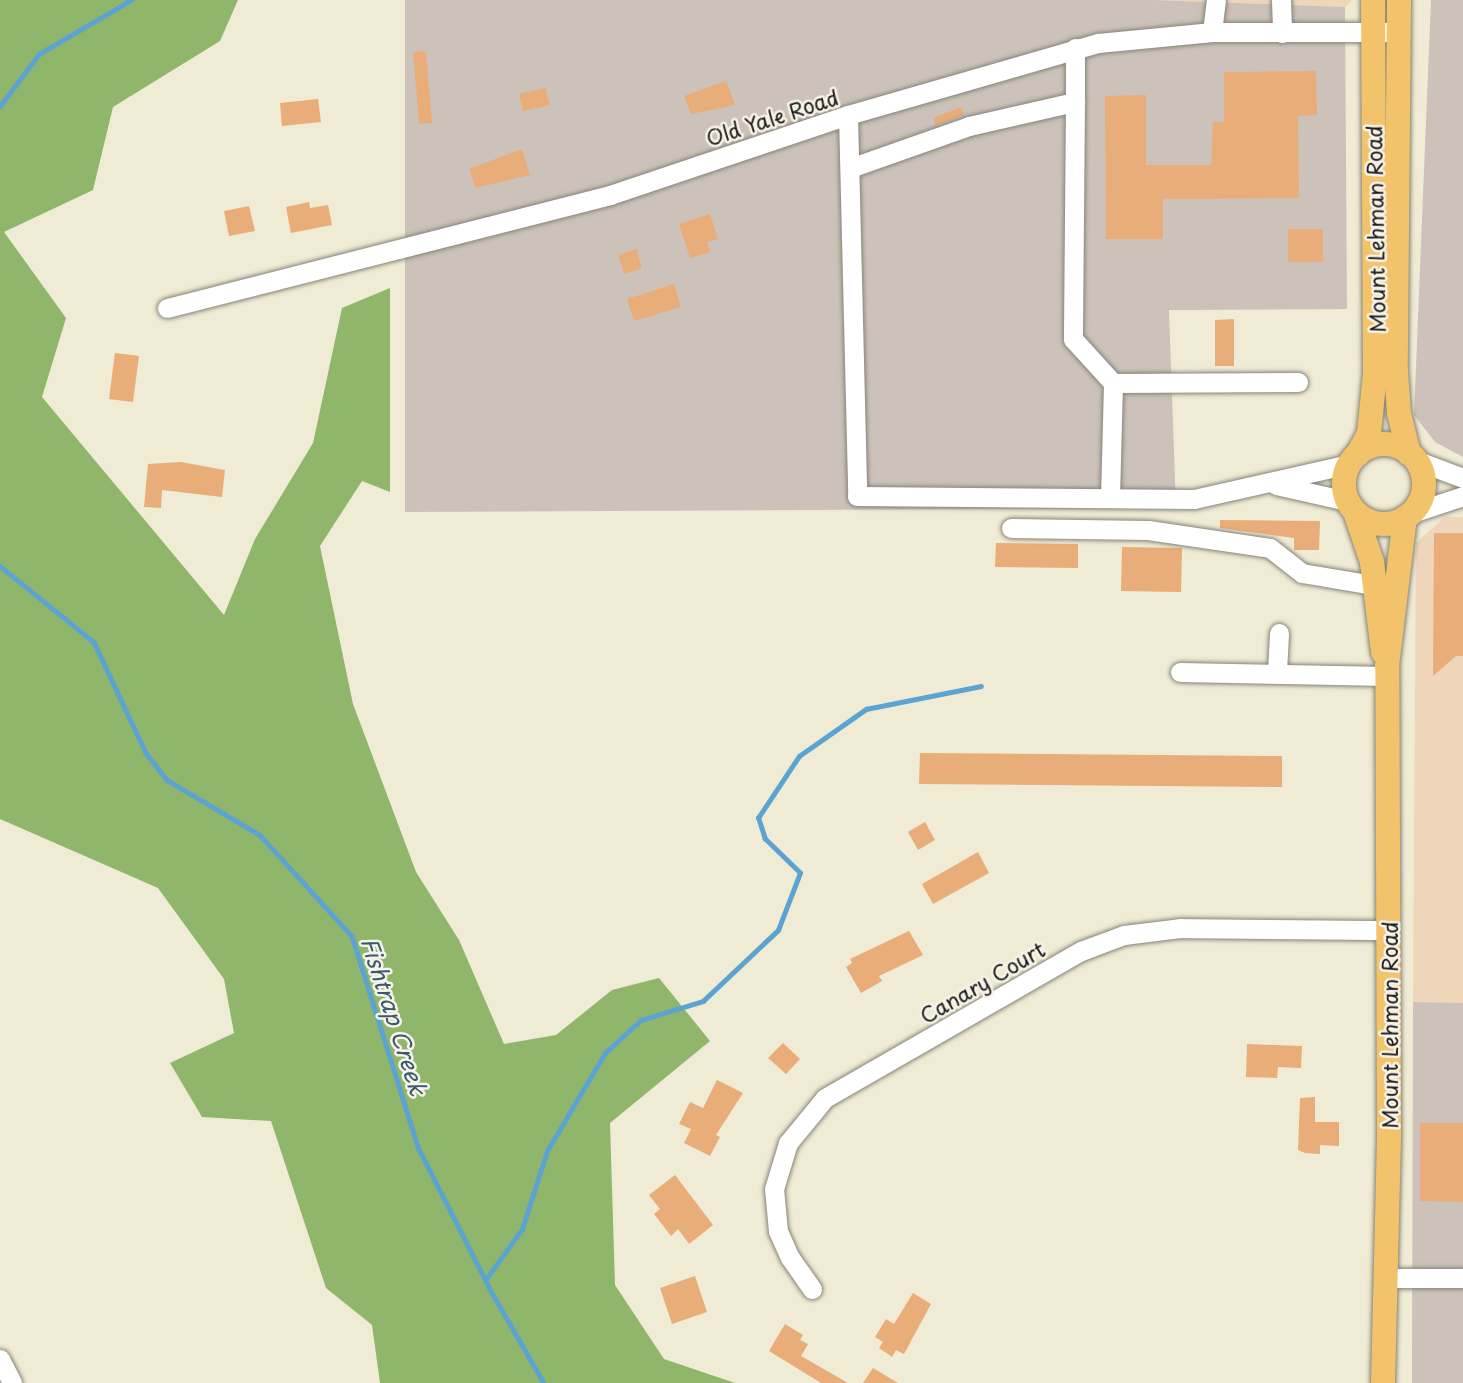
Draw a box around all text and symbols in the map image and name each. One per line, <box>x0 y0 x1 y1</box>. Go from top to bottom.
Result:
street label: Old Yale Road <box>701 83 843 151</box>
street label: Mount Lehman Road <box>1361 125 1389 333</box>
street label: Mount Lehman Road <box>1376 921 1402 1129</box>
water label: Fishtrap Creek <box>355 933 433 1099</box>
street label: Canary Court <box>915 936 1049 1028</box>

